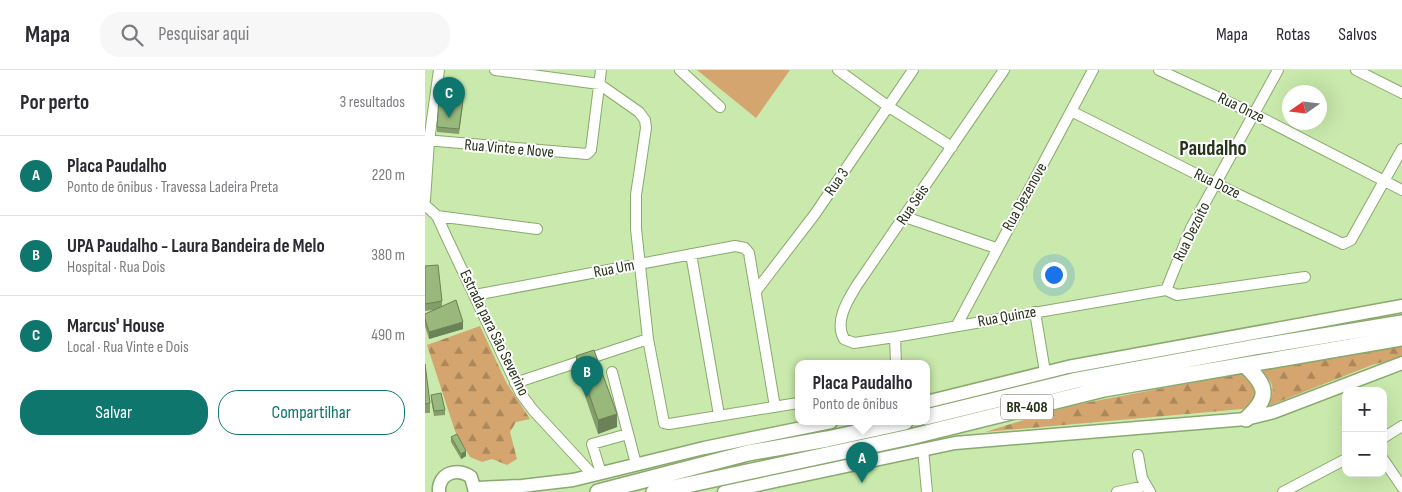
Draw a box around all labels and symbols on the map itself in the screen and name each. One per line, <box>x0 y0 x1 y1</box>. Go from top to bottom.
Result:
pin: C <box>433 77 465 118</box>
north arrow <box>1282 85 1327 130</box>
street label: Rua Onze <box>1215 89 1267 127</box>
street label: Rua Vinte e Nove <box>463 136 555 162</box>
district label: Paudalho <box>1179 136 1247 161</box>
street label: Rua Dezenove <box>999 160 1051 234</box>
street label: Rua 3 <box>821 164 853 200</box>
street label: Rua Doze <box>1191 165 1243 203</box>
street label: Rua Seis <box>893 181 934 229</box>
street label: Rua Dezoito <box>1170 199 1214 265</box>
street label: Rua Um <box>592 256 636 282</box>
your location <box>1041 262 1067 288</box>
street label: Estrada para São Severino <box>455 267 533 399</box>
street label: Rua Quinze <box>976 303 1038 331</box>
pin: B <box>571 356 603 397</box>
road number: BR-408 <box>1001 394 1053 420</box>
pin: A <box>846 442 878 483</box>

